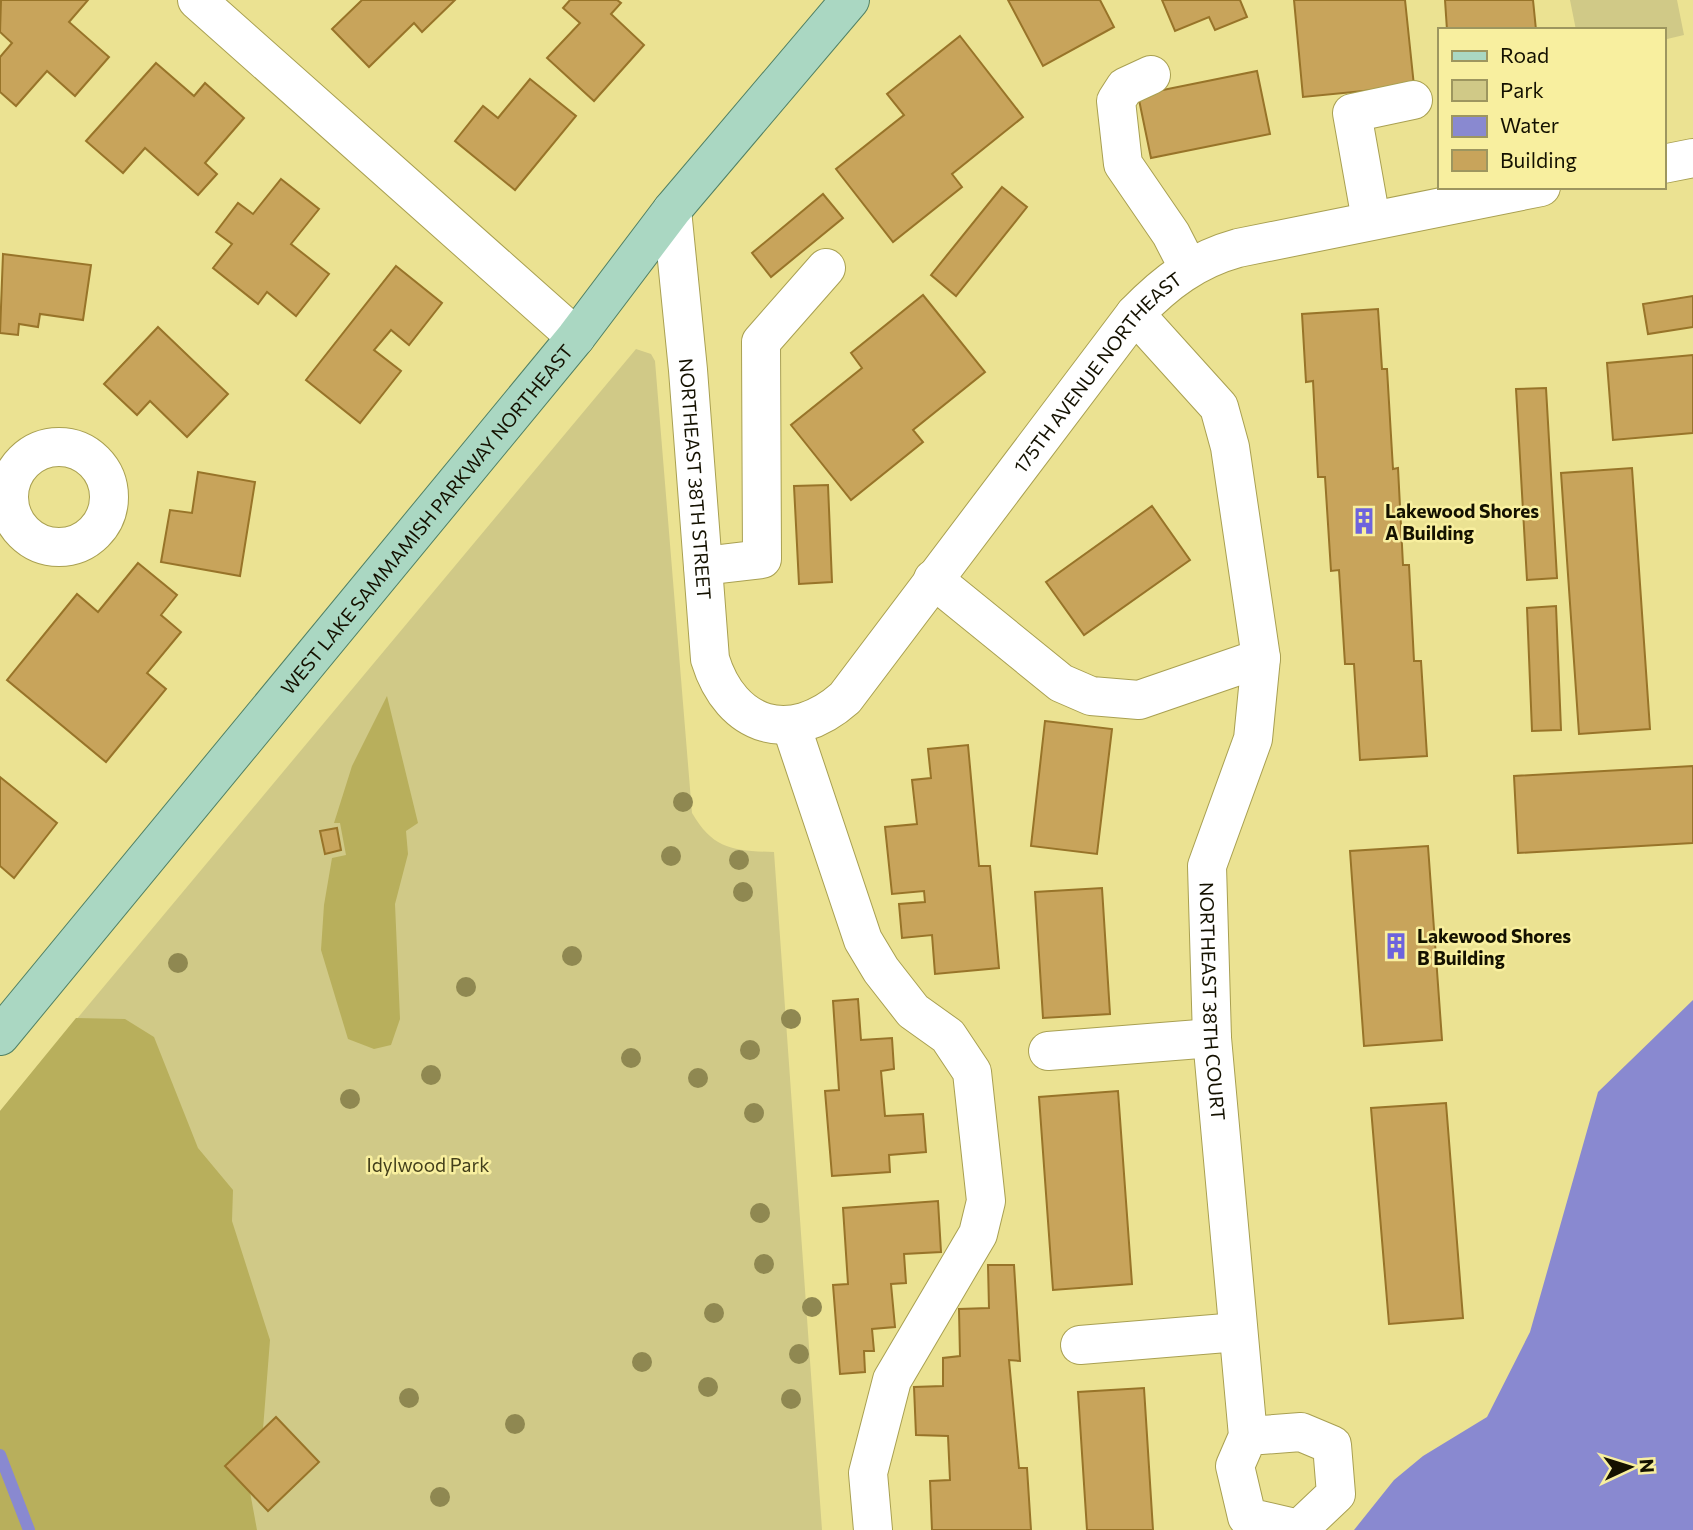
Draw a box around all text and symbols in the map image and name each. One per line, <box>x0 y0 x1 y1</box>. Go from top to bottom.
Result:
legend <box>1438 28 1665 189</box>
text: Road <box>1500 42 1549 67</box>
text: Park <box>1500 77 1544 102</box>
text: Water <box>1500 112 1559 137</box>
text: Building <box>1500 147 1577 172</box>
street label: 175TH AVENUE NORTHEAST <box>1008 266 1186 477</box>
street label: WEST LAKE SAMMAMISH PARKWAY NORTHEAST <box>275 339 577 699</box>
street label: NORTHEAST 38TH STREET <box>675 357 717 601</box>
place label: Lakewood Shores A Building <box>1385 499 1539 544</box>
building icon: Lakewood Shores A Building <box>1349 506 1379 536</box>
street label: NORTHEAST 38TH COURT <box>1196 882 1231 1121</box>
place label: Lakewood Shores B Building <box>1417 924 1571 969</box>
building icon: Lakewood Shores B Building <box>1381 931 1411 961</box>
park label: Idylwood Park <box>367 1153 489 1176</box>
north arrow <box>1595 1432 1665 1502</box>
text: N <box>1635 1458 1659 1474</box>

